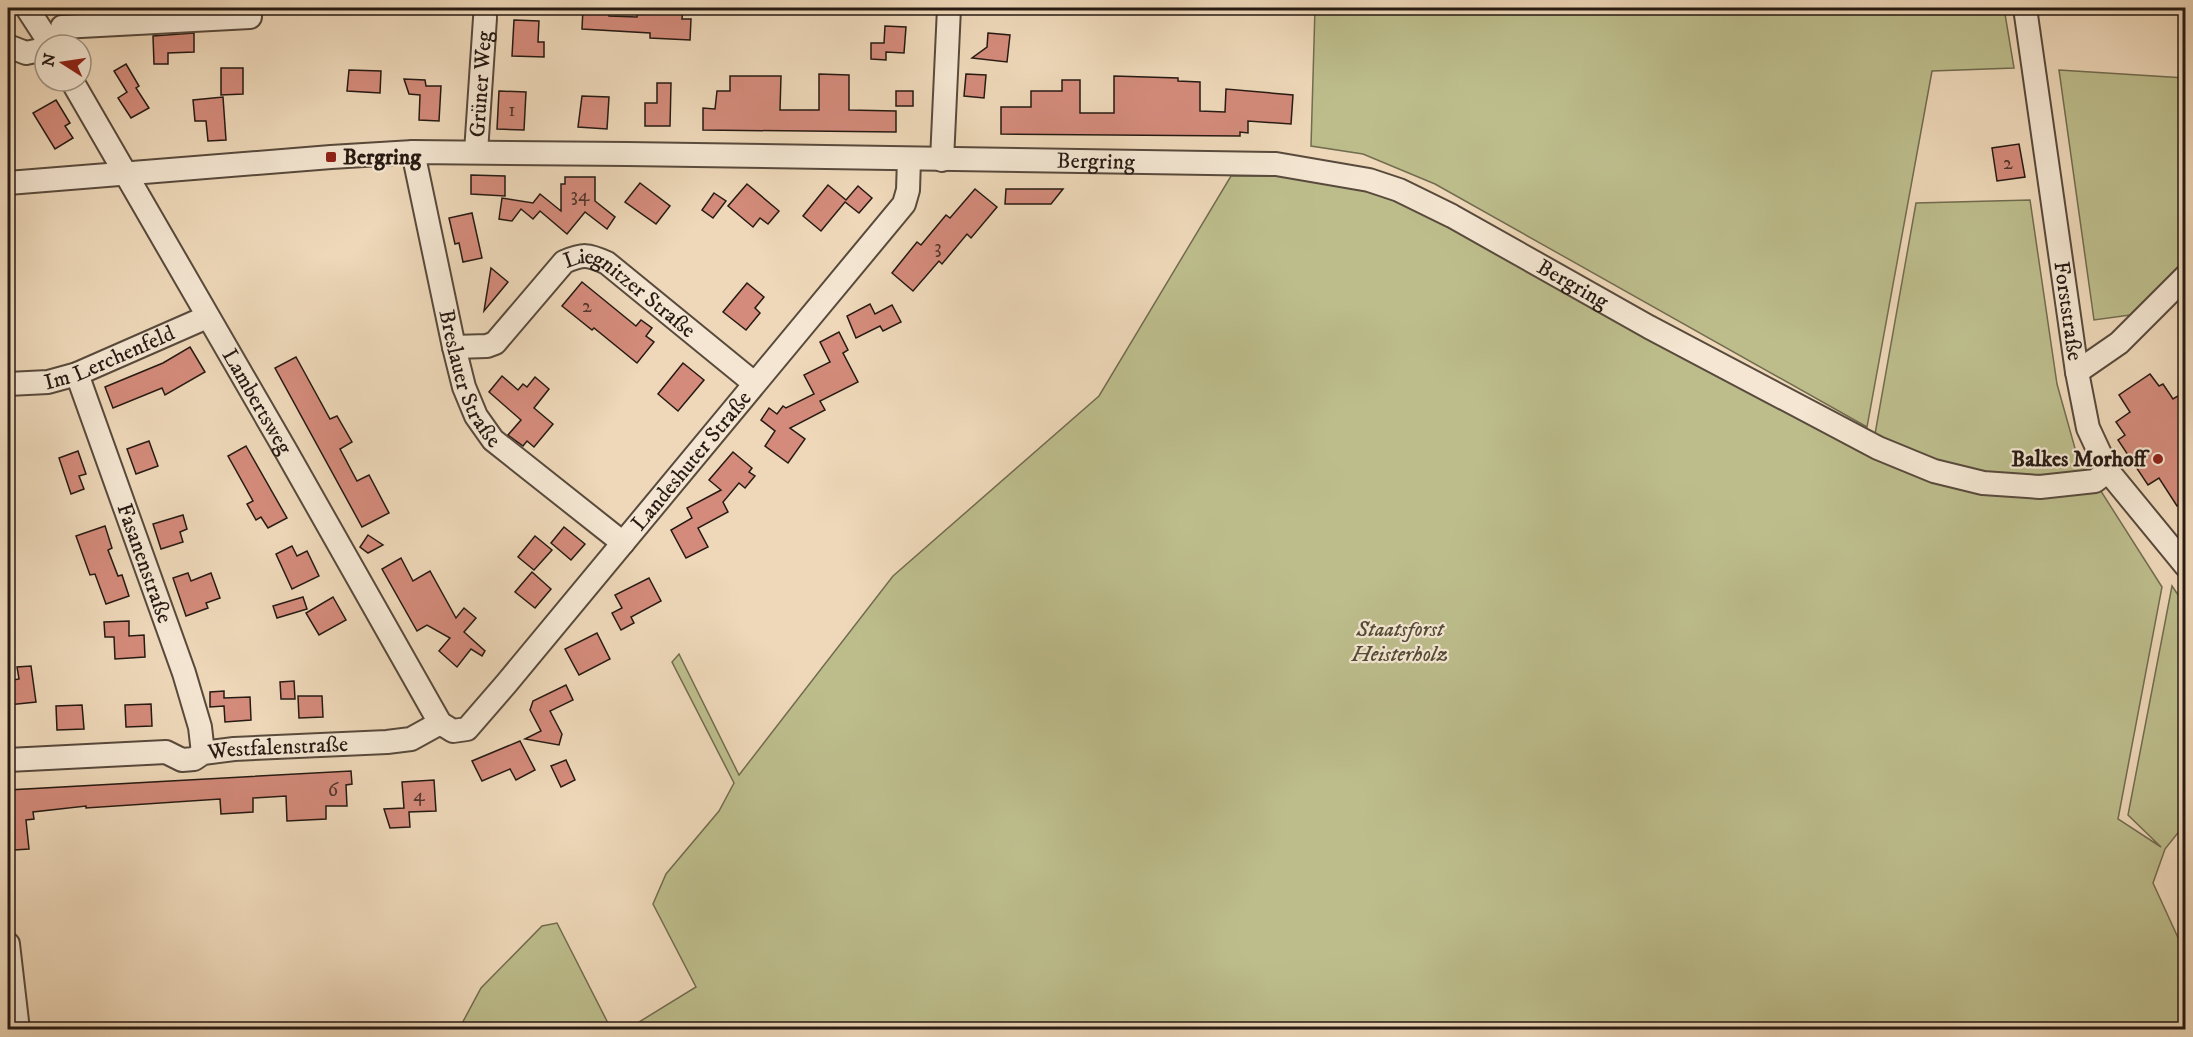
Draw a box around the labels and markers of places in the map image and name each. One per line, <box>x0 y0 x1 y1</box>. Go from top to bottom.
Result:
place label: Bergring <box>343 144 422 171</box>
marker: Bergring <box>324 150 338 164</box>
place label: Balkes Morhoff <box>2011 446 2150 473</box>
marker: Balkes Morhoff <box>2151 452 2165 466</box>

